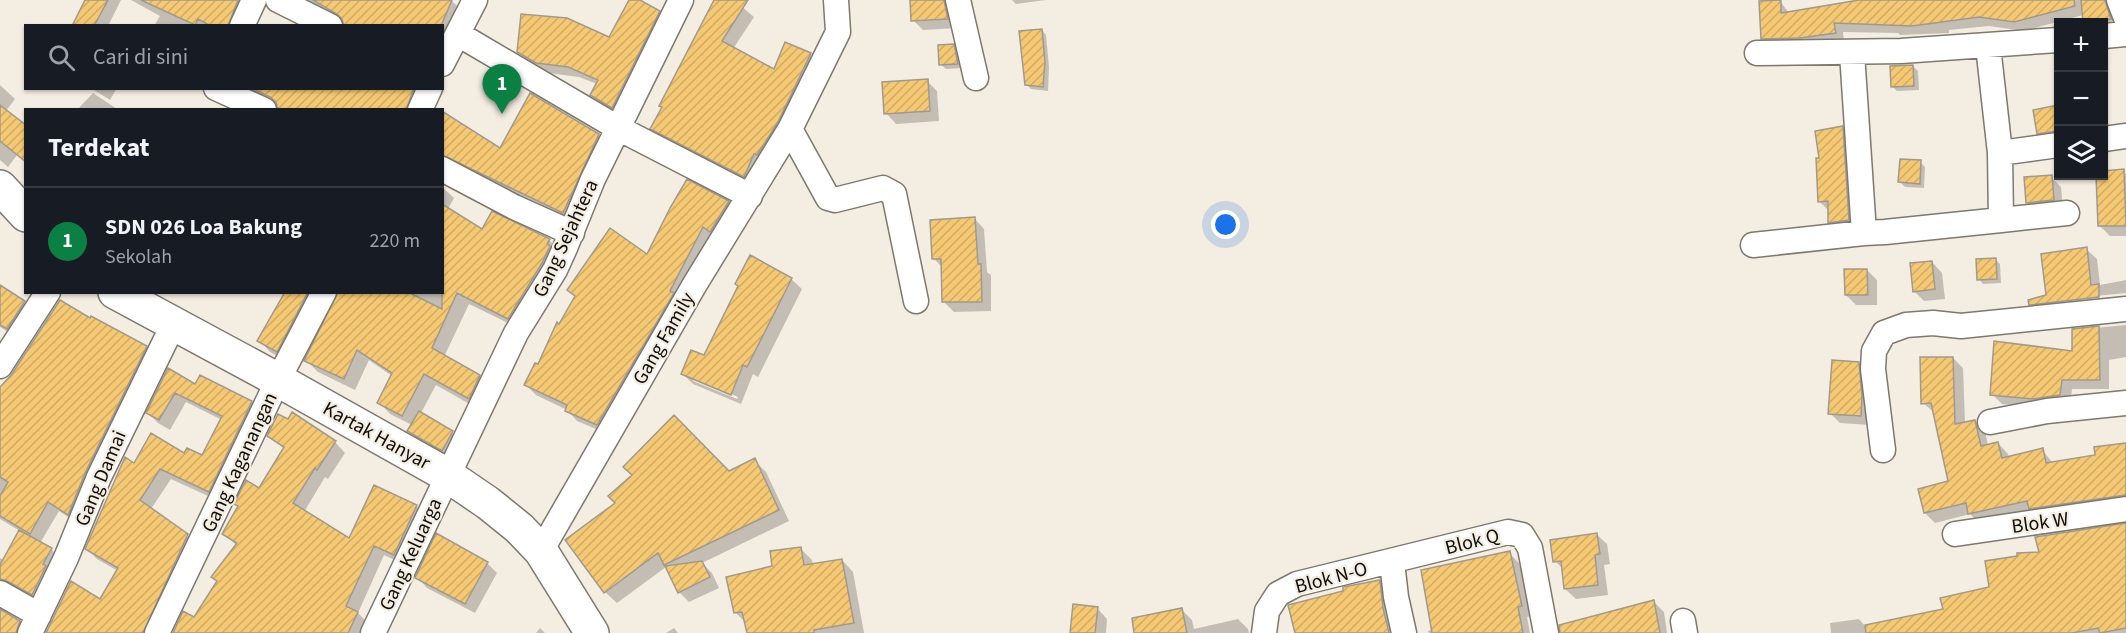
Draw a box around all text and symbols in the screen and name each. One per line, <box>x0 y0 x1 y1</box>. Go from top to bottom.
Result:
map controls <box>2054 18 2108 180</box>
button: + <box>2054 18 2108 72</box>
search box <box>24 24 444 90</box>
icon: search <box>45 41 78 74</box>
text: Cari di sini <box>93 41 188 73</box>
pin: 1 <box>482 64 522 114</box>
button: − <box>2054 72 2108 126</box>
button: layers <box>2054 126 2108 180</box>
text: Terdekat <box>48 129 150 166</box>
street label: Gang Sejahtera <box>526 175 605 302</box>
your location <box>1211 210 1240 239</box>
text: SDN 026 Loa Bakung <box>105 211 302 243</box>
text: 1 <box>62 227 73 255</box>
text: 220 m <box>370 227 420 255</box>
text: Sekolah <box>105 243 172 271</box>
street label: Gang Family <box>626 286 702 390</box>
street label: Gang Kaganangan <box>195 388 285 537</box>
street label: Kartak Hanyar <box>318 395 435 477</box>
street label: Gang Damai <box>68 426 134 531</box>
street label: Gang Keluarga <box>373 493 449 615</box>
street label: Blok W <box>2010 505 2071 541</box>
street label: Blok Q <box>1442 522 1502 562</box>
street label: Blok N-O <box>1292 555 1371 601</box>

